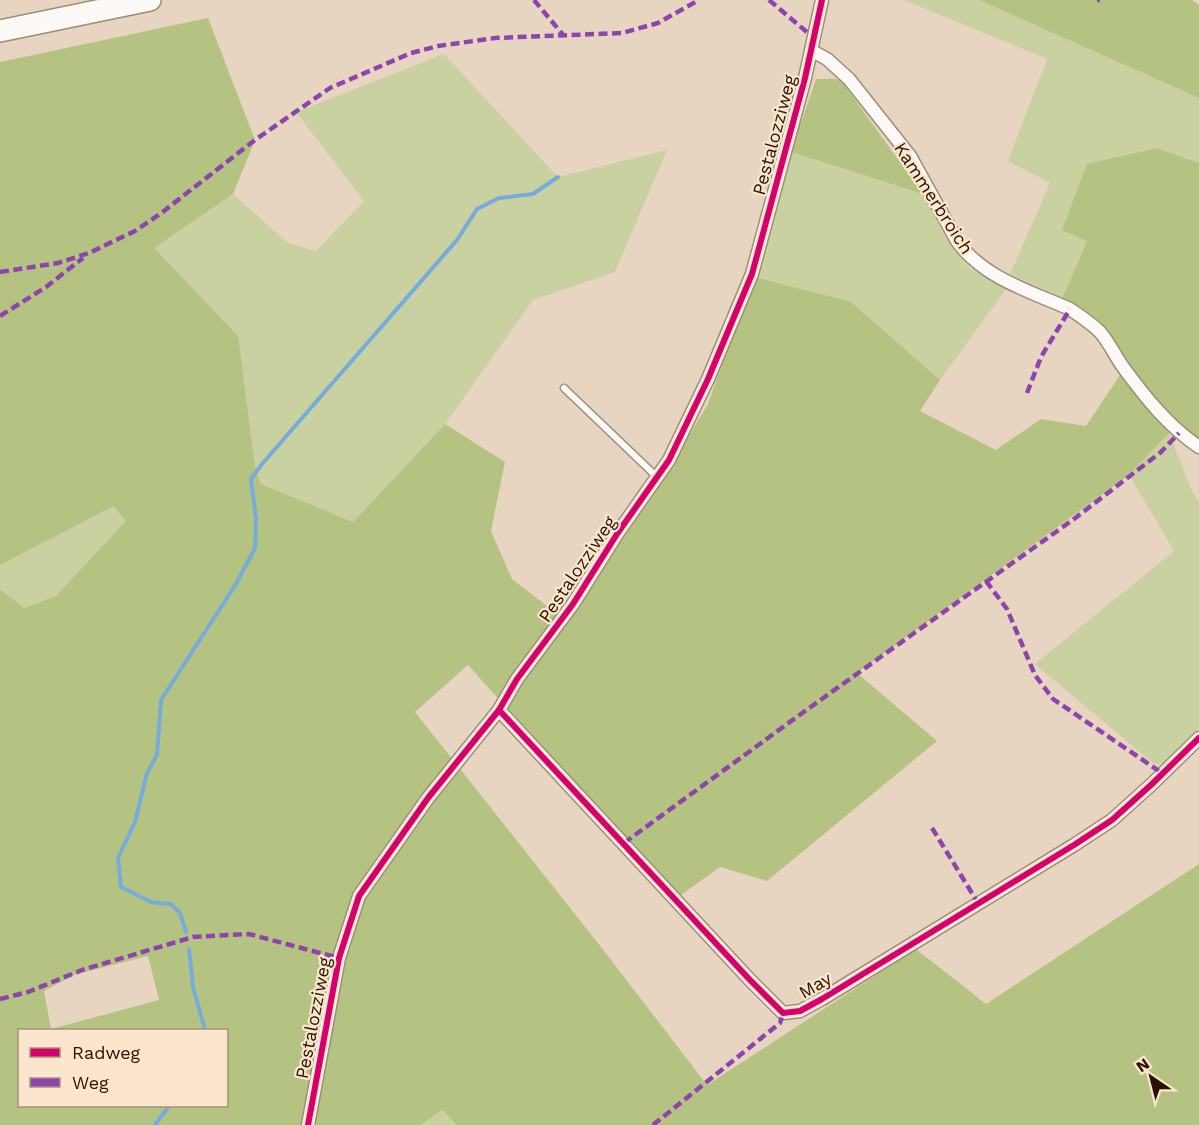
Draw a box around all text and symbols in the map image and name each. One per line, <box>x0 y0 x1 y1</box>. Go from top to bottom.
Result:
street label: Pestalozziweg <box>748 72 800 197</box>
street label: Kammerbroich <box>890 138 978 258</box>
street label: Pestalozziweg <box>534 512 620 626</box>
street label: Pestalozziweg <box>291 955 335 1081</box>
street label: May <box>795 967 836 1003</box>
legend <box>18 1029 228 1107</box>
text: Radweg <box>72 1042 141 1063</box>
north arrow <box>1121 1047 1181 1107</box>
text: N <box>1132 1054 1153 1076</box>
text: Weg <box>72 1072 109 1093</box>

